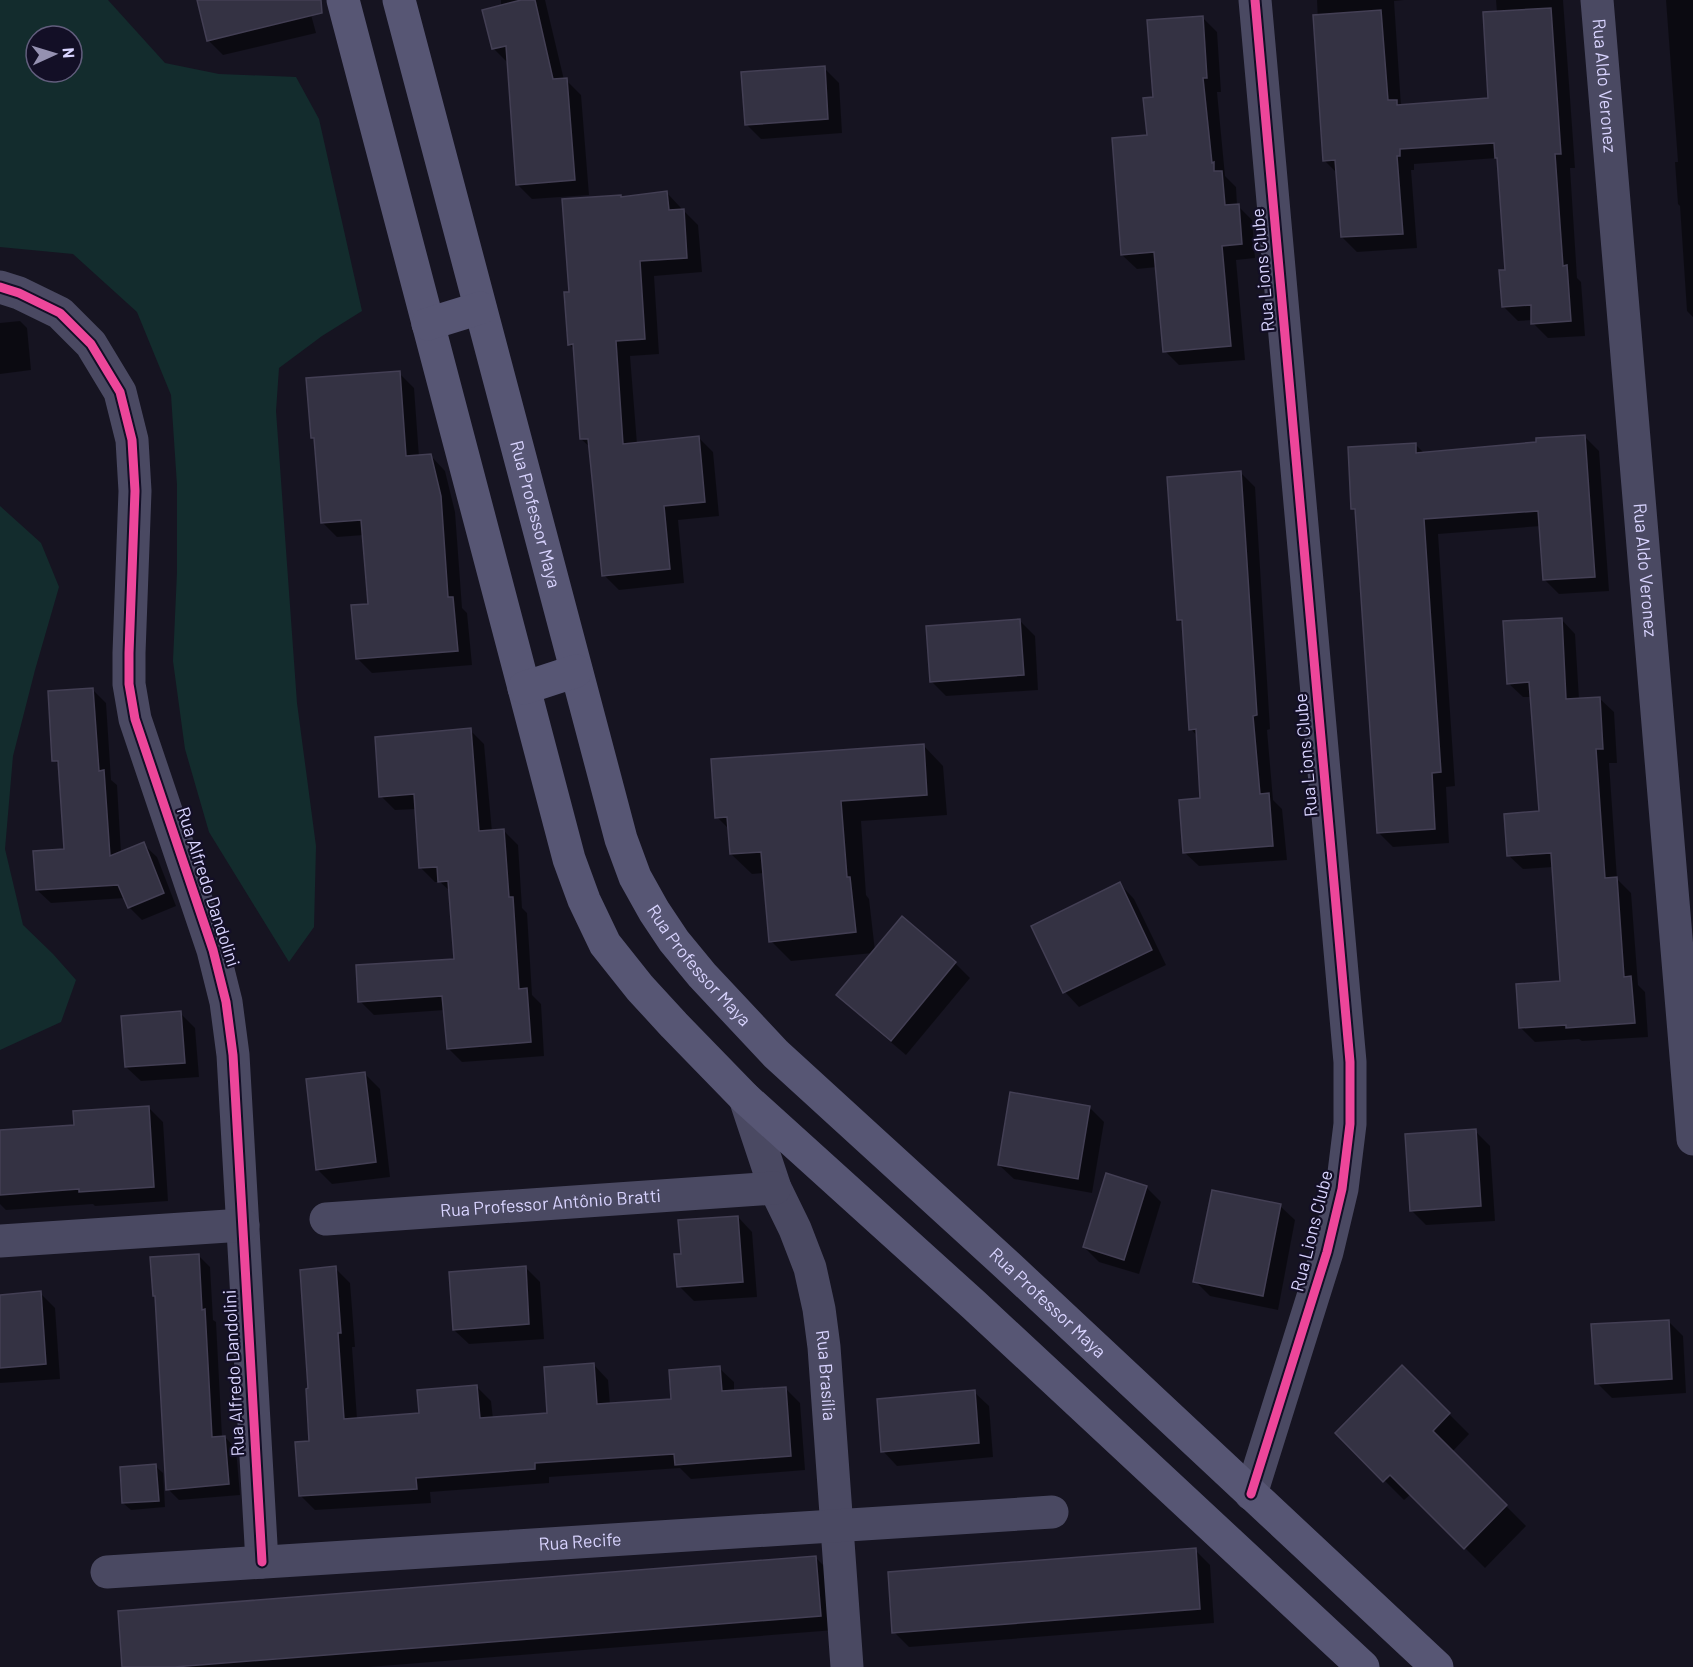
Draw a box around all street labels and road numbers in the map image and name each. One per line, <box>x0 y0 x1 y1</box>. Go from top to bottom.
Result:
street label: Rua Aldo Veronez <box>1589 18 1622 154</box>
street label: Rua Lions Clube <box>1246 207 1278 333</box>
street label: Rua Professor Maya <box>506 438 566 590</box>
street label: Rua Aldo Veronez <box>1629 502 1663 638</box>
street label: Rua Lions Clube <box>1289 692 1321 818</box>
street label: Rua Alfredo Dandolini <box>173 804 245 969</box>
street label: Rua Professor Maya <box>643 900 756 1030</box>
street label: Rua Lions Clube <box>1285 1168 1337 1294</box>
street label: Rua Professor Antônio Bratti <box>439 1184 662 1221</box>
street label: Rua Professor Maya <box>985 1242 1111 1362</box>
street label: Rua Alfredo Dandolini <box>218 1289 248 1457</box>
street label: Rua Brasília <box>812 1329 841 1421</box>
street label: Rua Recife <box>538 1527 622 1555</box>

